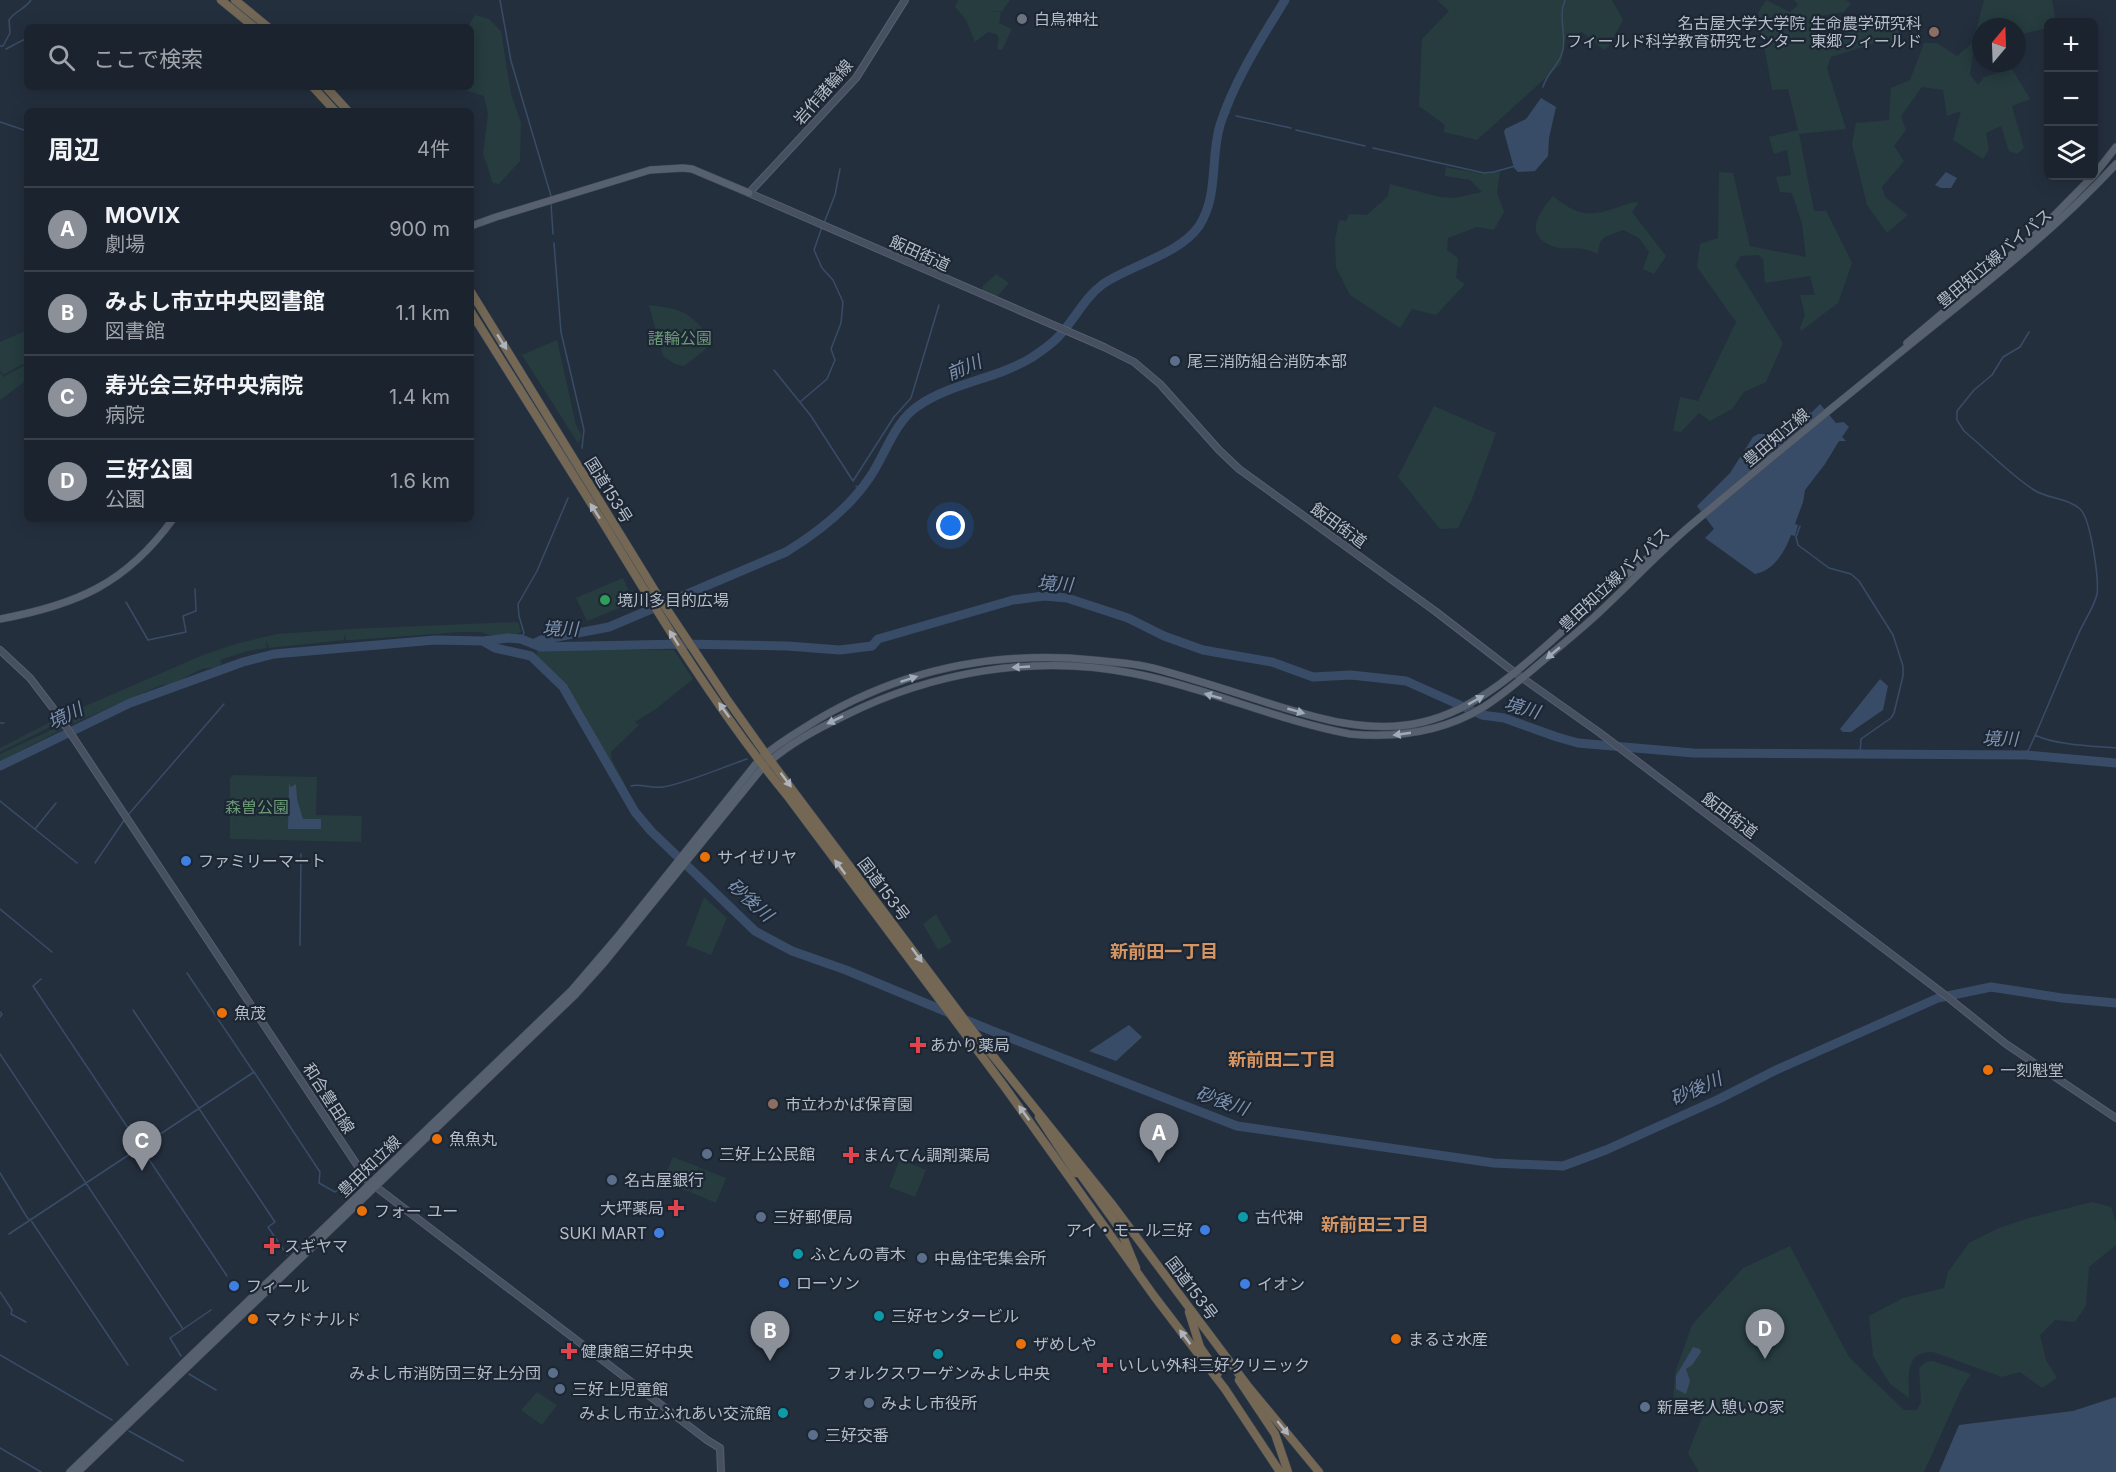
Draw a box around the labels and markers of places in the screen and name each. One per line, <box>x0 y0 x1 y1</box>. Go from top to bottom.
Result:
place label: 白鳥神社 <box>1034 9 1098 29</box>
marker: 白鳥神社 <box>1015 12 1029 26</box>
place label: 名古屋大学大学院 生命農学研究科 フィールド科学教育研究センター 東郷フィールド <box>1566 13 1922 51</box>
marker: 名古屋大学大学院 生命農学研究科 フィールド科学教育研究センター 東郷フィールド <box>1927 25 1941 39</box>
place label: 尾三消防組合消防本部 <box>1187 351 1347 371</box>
marker: 尾三消防組合消防本部 <box>1168 354 1182 368</box>
place label: 境川多目的広場 <box>617 590 729 610</box>
marker: 境川多目的広場 <box>598 593 612 607</box>
place label: サイゼリヤ <box>717 847 797 867</box>
marker: サイゼリヤ <box>698 850 712 864</box>
place label: ファミリーマート <box>198 851 326 871</box>
marker: ファミリーマート <box>179 854 193 868</box>
place label: 魚茂 <box>234 1003 266 1023</box>
marker: 魚茂 <box>215 1006 229 1020</box>
place label: あかり薬局 <box>930 1035 1010 1055</box>
marker: あかり薬局 <box>911 1038 925 1052</box>
place label: 一刻魁堂 <box>2000 1060 2064 1080</box>
marker: 一刻魁堂 <box>1981 1063 1995 1077</box>
place label: 市立わかば保育園 <box>785 1094 913 1114</box>
marker: 市立わかば保育園 <box>766 1097 780 1111</box>
pin: A <box>1140 1114 1178 1163</box>
pin: C <box>122 1122 162 1171</box>
place label: 魚魚丸 <box>449 1129 497 1149</box>
marker: 魚魚丸 <box>430 1132 444 1146</box>
place label: 三好上公民館 <box>719 1144 815 1164</box>
place label: まんてん調剤薬局 <box>863 1145 990 1165</box>
marker: 三好上公民館 <box>700 1147 714 1161</box>
marker: まんてん調剤薬局 <box>844 1148 858 1162</box>
place label: 名古屋銀行 <box>624 1170 704 1190</box>
marker: 名古屋銀行 <box>605 1173 619 1187</box>
place label: 大坪薬局 <box>600 1198 664 1218</box>
place label: フォー ユー <box>374 1201 459 1221</box>
marker: 大坪薬局 <box>669 1201 683 1215</box>
marker: フォー ユー <box>355 1204 369 1218</box>
place label: 三好郵便局 <box>773 1207 853 1227</box>
place label: 古代神 <box>1255 1207 1303 1227</box>
marker: 三好郵便局 <box>754 1210 768 1224</box>
marker: 古代神 <box>1236 1210 1250 1224</box>
place label: アイ・モール三好 <box>1066 1220 1193 1240</box>
place label: SUKI MART <box>559 1223 647 1243</box>
marker: アイ・モール三好 <box>1198 1223 1212 1237</box>
marker: SUKI MART <box>652 1226 666 1240</box>
place label: スギヤマ <box>284 1236 348 1256</box>
marker: スギヤマ <box>265 1239 279 1253</box>
place label: ふとんの青木 <box>810 1244 906 1264</box>
marker: ふとんの青木 <box>791 1247 805 1261</box>
place label: 中島住宅集会所 <box>934 1248 1046 1268</box>
marker: 中島住宅集会所 <box>915 1251 929 1265</box>
place label: ローソン <box>796 1273 860 1293</box>
place label: イオン <box>1257 1274 1305 1294</box>
place label: フィール <box>246 1276 310 1296</box>
marker: ローソン <box>777 1276 791 1290</box>
marker: イオン <box>1238 1277 1252 1291</box>
marker: フィール <box>227 1279 241 1293</box>
place label: 三好センタービル <box>891 1306 1019 1326</box>
place label: マクドナルド <box>265 1309 361 1329</box>
marker: 三好センタービル <box>872 1309 886 1323</box>
pin: D <box>1746 1310 1784 1359</box>
marker: マクドナルド <box>246 1312 260 1326</box>
pin: B <box>750 1312 790 1361</box>
place label: まるさ水産 <box>1408 1329 1488 1349</box>
marker: まるさ水産 <box>1389 1332 1403 1346</box>
place label: ザめしや <box>1033 1334 1097 1354</box>
marker: ザめしや <box>1014 1337 1028 1351</box>
place label: 健康館三好中央 <box>581 1341 693 1361</box>
marker: 健康館三好中央 <box>562 1344 576 1358</box>
marker: フォルクスワーゲンみよし中央 <box>931 1347 945 1361</box>
place label: いしい外科三好クリニック <box>1118 1355 1310 1375</box>
marker: いしい外科三好クリニック <box>1096 1356 1114 1374</box>
place label: みよし市消防団三好上分団 <box>349 1363 541 1383</box>
place label: フォルクスワーゲンみよし中央 <box>826 1363 1050 1383</box>
marker: みよし市消防団三好上分団 <box>546 1366 560 1380</box>
place label: 三好上児童館 <box>572 1379 668 1399</box>
marker: 三好上児童館 <box>553 1382 567 1396</box>
place label: みよし市役所 <box>881 1393 977 1413</box>
marker: みよし市役所 <box>862 1396 876 1410</box>
place label: 新屋老人憩いの家 <box>1657 1397 1785 1417</box>
marker: 新屋老人憩いの家 <box>1638 1400 1652 1414</box>
place label: みよし市立ふれあい交流館 <box>579 1403 771 1423</box>
marker: みよし市立ふれあい交流館 <box>776 1406 790 1420</box>
place label: 三好交番 <box>825 1425 889 1445</box>
marker: 三好交番 <box>806 1428 820 1442</box>

